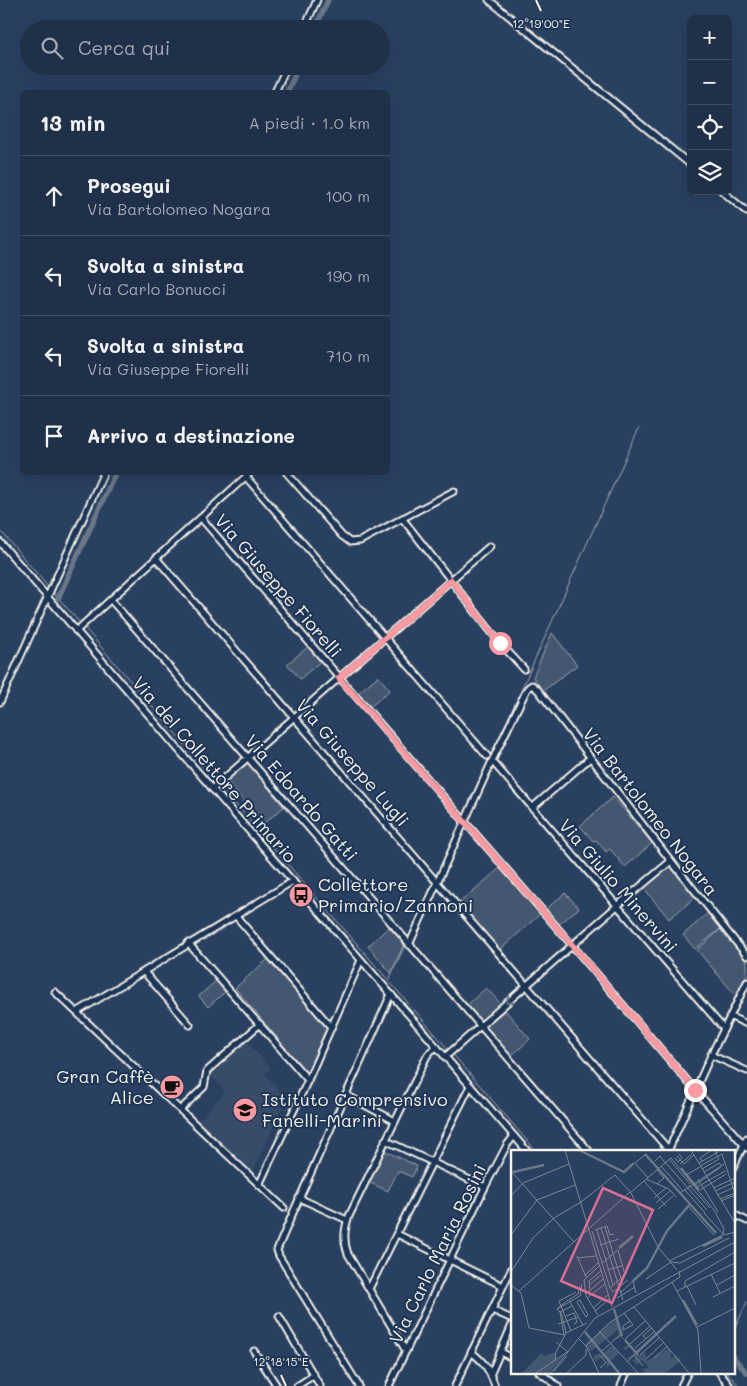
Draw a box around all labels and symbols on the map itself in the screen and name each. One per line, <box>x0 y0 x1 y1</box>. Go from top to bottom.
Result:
text: 12°19'00"E <box>512 15 570 31</box>
street label: Via Giuseppe Fiorelli <box>210 509 348 662</box>
route start <box>489 632 512 655</box>
street label: Via del Collettore Primario <box>127 671 303 868</box>
street label: Via Giuseppe Lugli <box>291 694 415 831</box>
street label: Via Bartolomeo Nogara <box>578 722 724 900</box>
street label: Via Edoardo Gatti <box>240 729 363 866</box>
street label: Via Giulio Minervini <box>554 813 683 957</box>
place label: Collettore Primario/Zannoni <box>318 872 473 917</box>
bus stop icon: Collettore Primario/Zannoni <box>288 882 314 908</box>
one-way arrow <box>506 995 515 1004</box>
place label: Gran Caffè Alice <box>56 1064 154 1109</box>
cafe icon: Gran Caffè Alice <box>159 1074 185 1100</box>
route end <box>684 1079 707 1102</box>
place label: Istituto Comprensivo Fanelli-Marini <box>262 1087 448 1132</box>
school or university icon: Istituto Comprensivo Fanelli-Marini <box>232 1097 258 1123</box>
inset map <box>511 1150 734 1374</box>
street label: Via Carlo Maria Rosini <box>383 1160 491 1347</box>
text: 12°18'15"E <box>253 1353 309 1369</box>

